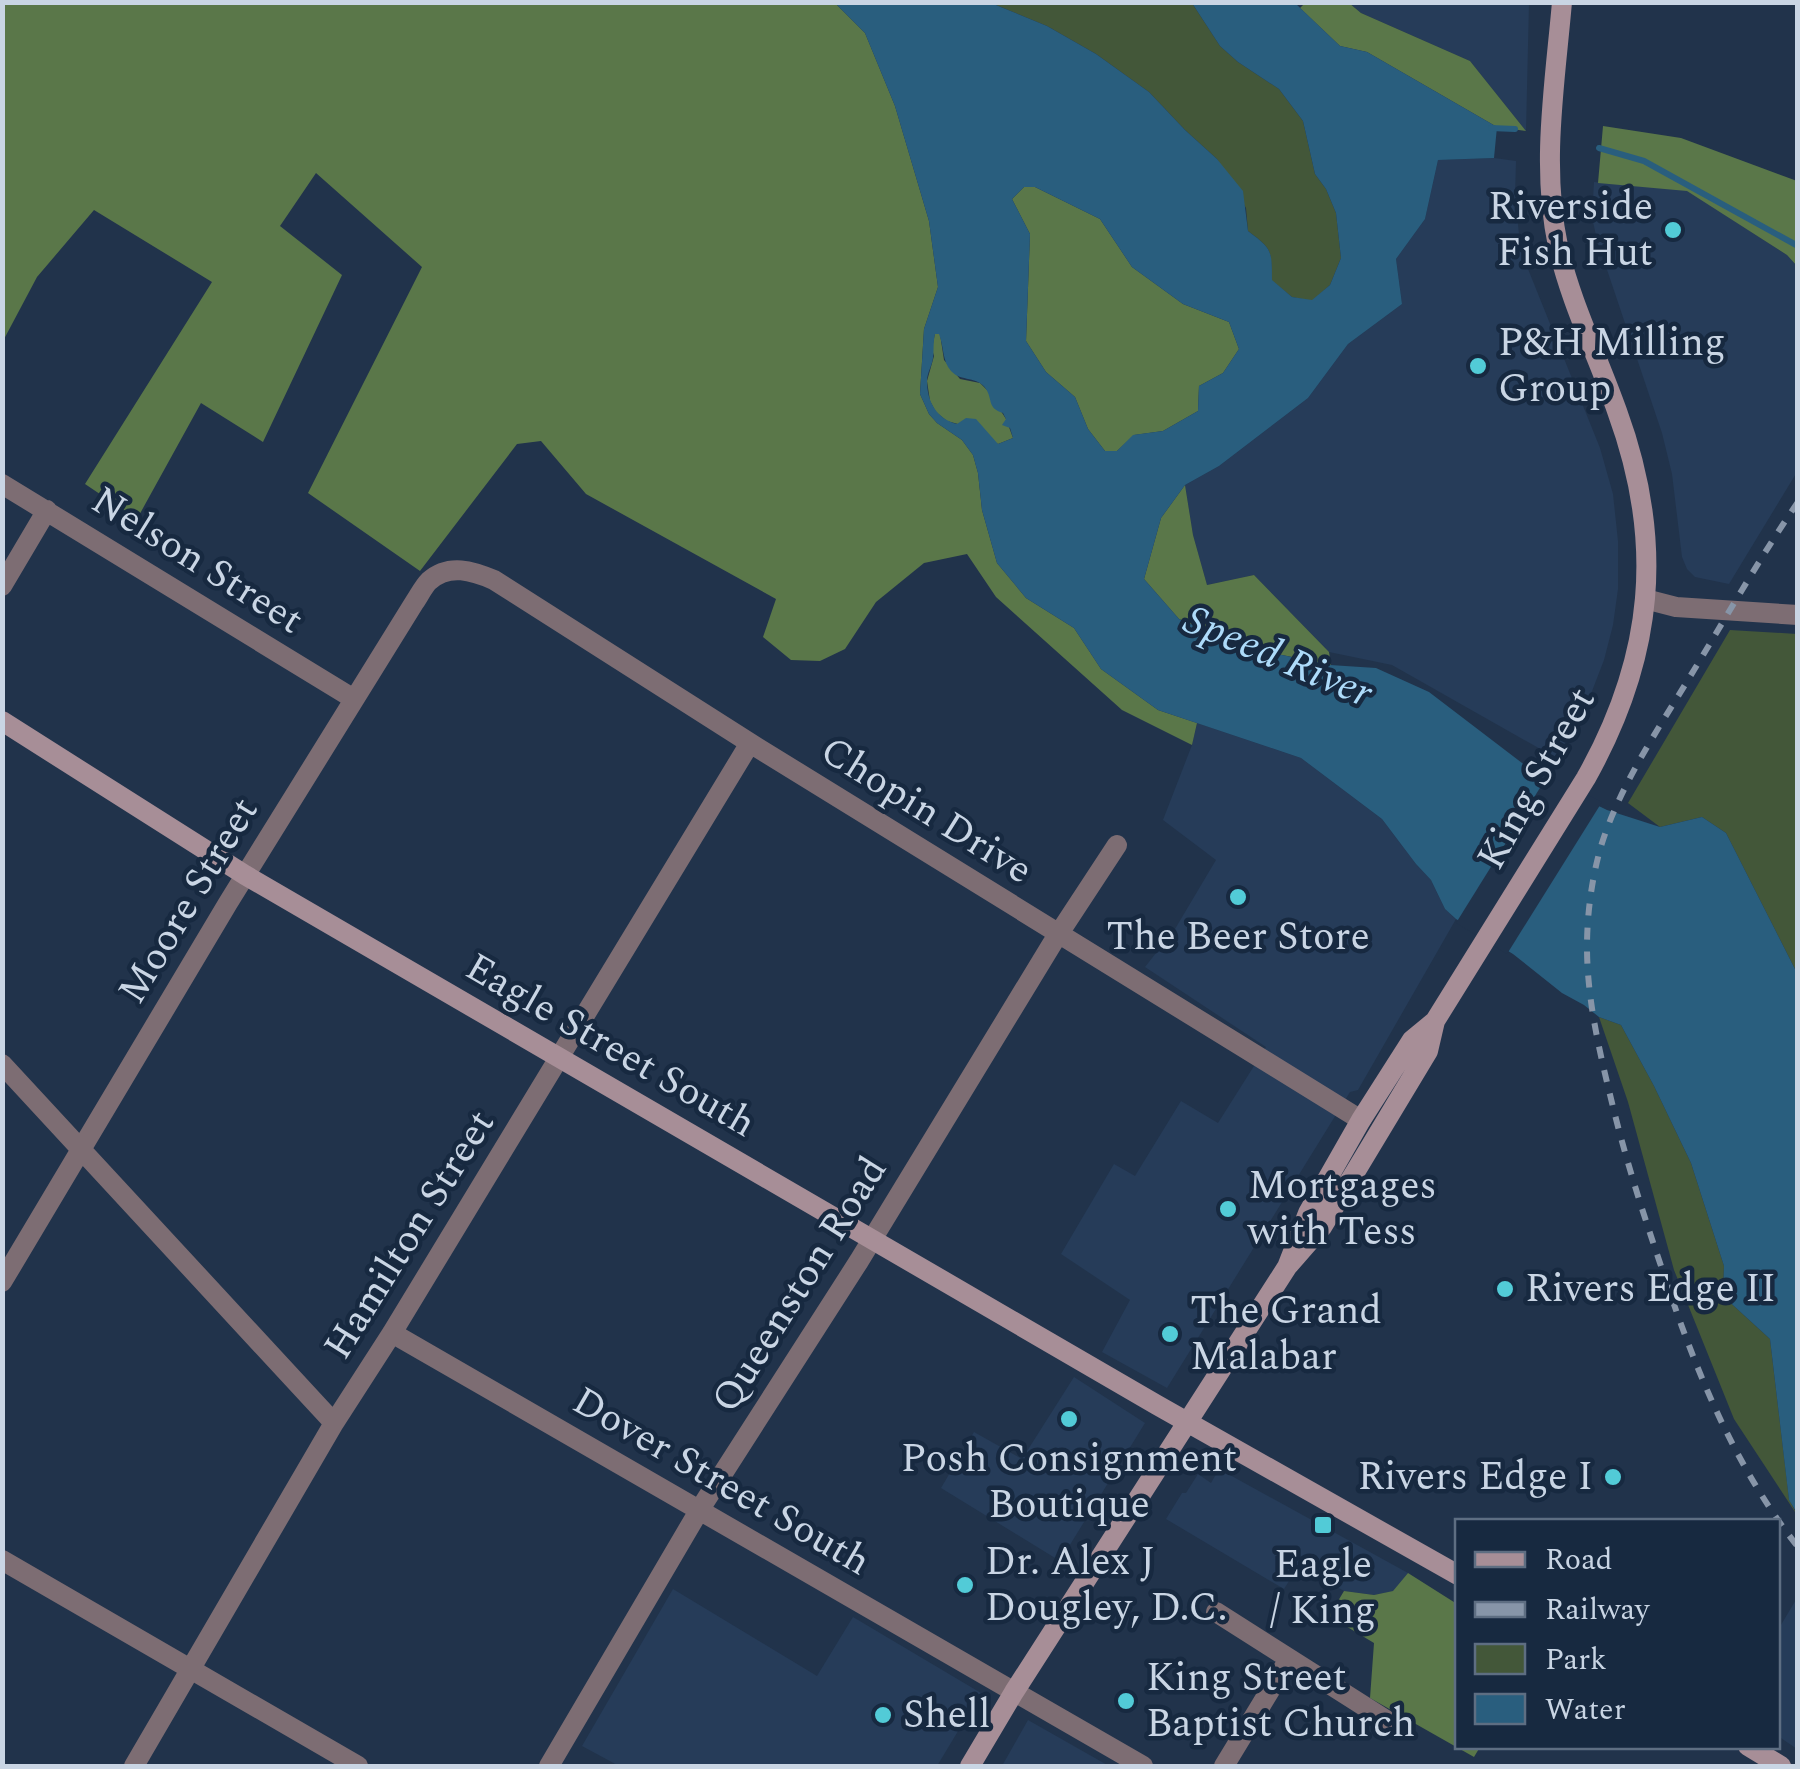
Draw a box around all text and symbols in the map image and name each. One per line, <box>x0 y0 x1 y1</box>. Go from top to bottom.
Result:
place label: Riverside Fish Hut <box>1488 177 1653 284</box>
marker: Riverside Fish Hut <box>1662 219 1684 241</box>
place label: P&H Milling Group <box>1498 313 1726 420</box>
marker: P&H Milling Group <box>1467 355 1489 377</box>
street label: Nelson Street <box>79 471 315 651</box>
water label: Speed River <box>1174 589 1383 725</box>
street label: King Street <box>1462 676 1612 882</box>
street label: Chopin Drive <box>808 721 1044 901</box>
street label: Moore Street <box>103 786 275 1016</box>
marker: The Beer Store <box>1227 886 1249 908</box>
place label: The Beer Store <box>1106 907 1370 968</box>
street label: Eagle Street South <box>453 938 767 1154</box>
street label: Hamilton Street <box>309 1098 511 1372</box>
street label: Queenston Road <box>697 1145 903 1425</box>
place label: Mortgages with Tess <box>1247 1156 1437 1263</box>
marker: Mortgages with Tess <box>1217 1198 1239 1220</box>
place label: Rivers Edge II <box>1525 1259 1776 1320</box>
marker: Rivers Edge II <box>1494 1278 1516 1300</box>
place label: The Grand Malabar <box>1190 1281 1382 1388</box>
marker: The Grand Malabar <box>1159 1323 1181 1345</box>
street label: Dover Street South <box>560 1372 882 1592</box>
marker: Posh Consignment Boutique <box>1058 1408 1080 1430</box>
place label: Posh Consignment Boutique <box>901 1429 1237 1536</box>
place label: Rivers Edge I <box>1357 1447 1593 1508</box>
marker: Rivers Edge I <box>1602 1466 1624 1488</box>
marker: Eagle / King <box>1312 1514 1334 1536</box>
legend <box>1455 1519 1780 1749</box>
place label: Dr. Alex J Dougley, D.C. <box>985 1532 1227 1639</box>
place label: Eagle / King <box>1270 1535 1376 1642</box>
text: Road <box>1545 1537 1613 1583</box>
marker: Dr. Alex J Dougley, D.C. <box>954 1574 976 1596</box>
text: Railway <box>1545 1587 1651 1633</box>
text: Park <box>1545 1637 1607 1683</box>
place label: King Street Baptist Church <box>1146 1648 1415 1755</box>
place label: Shell <box>903 1685 990 1746</box>
text: Water <box>1545 1687 1626 1733</box>
marker: King Street Baptist Church <box>1115 1690 1137 1712</box>
marker: Shell <box>872 1704 894 1726</box>

